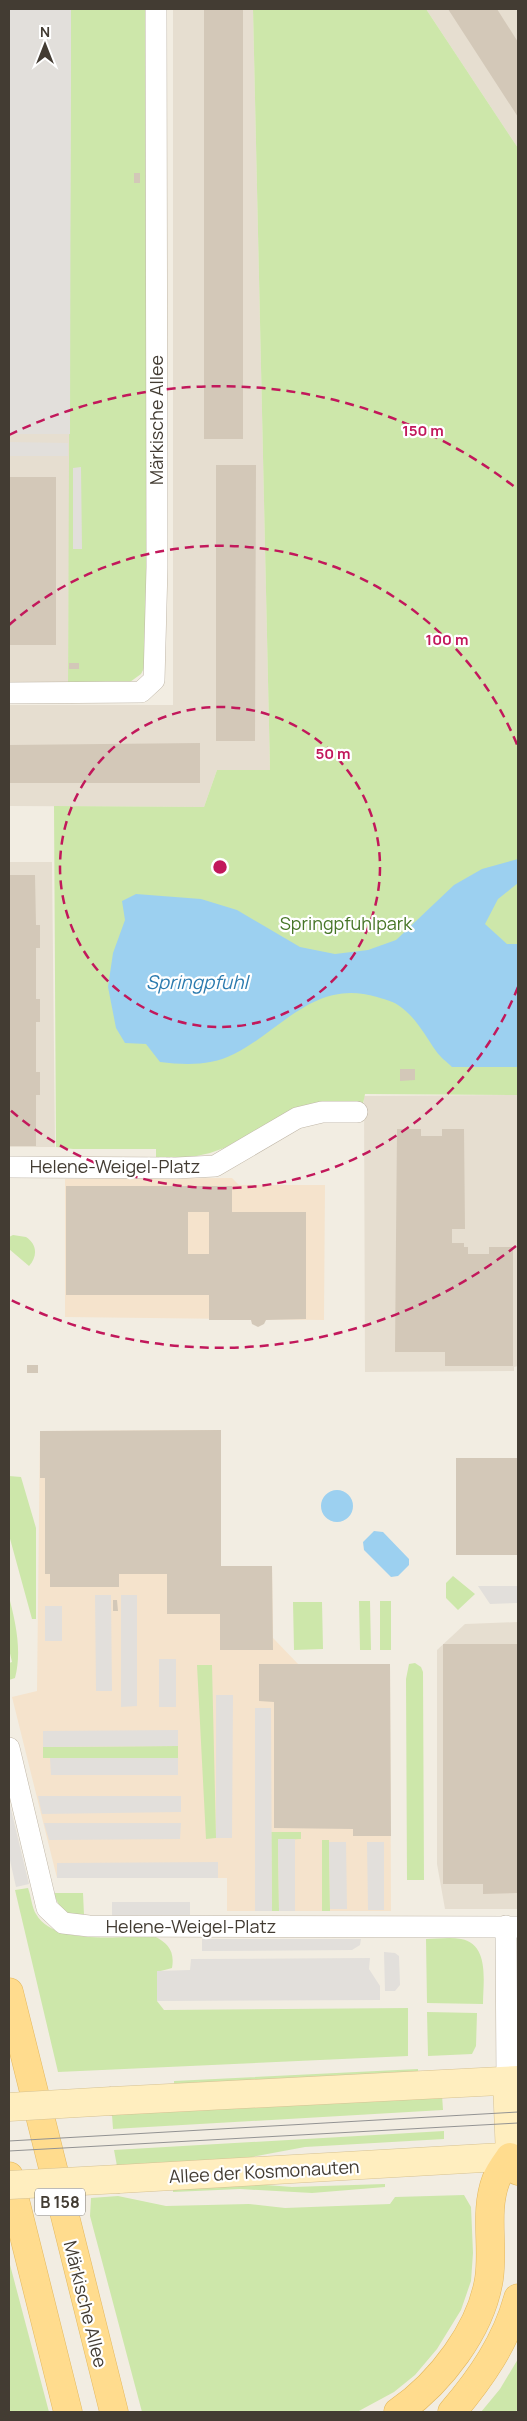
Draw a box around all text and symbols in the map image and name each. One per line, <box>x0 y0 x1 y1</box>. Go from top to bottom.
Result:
north arrow <box>20 20 70 70</box>
text: N <box>40 22 50 41</box>
street label: Märkische Allee <box>144 355 168 485</box>
text: 150 m <box>402 420 444 441</box>
text: 100 m <box>426 629 468 650</box>
text: 50 m <box>315 743 351 764</box>
centre of rings <box>211 858 229 876</box>
park label: Springpfuhlpark <box>280 911 413 935</box>
water label: Springpfuhl <box>146 969 250 995</box>
street label: Helene-Weigel-Platz <box>30 1154 200 1178</box>
street label: Helene-Weigel-Platz <box>106 1914 276 1938</box>
street label: Allee der Kosmonauten <box>168 2154 360 2188</box>
road number: B 158 <box>35 2188 85 2216</box>
street label: Märkische Allee <box>59 2238 113 2370</box>

